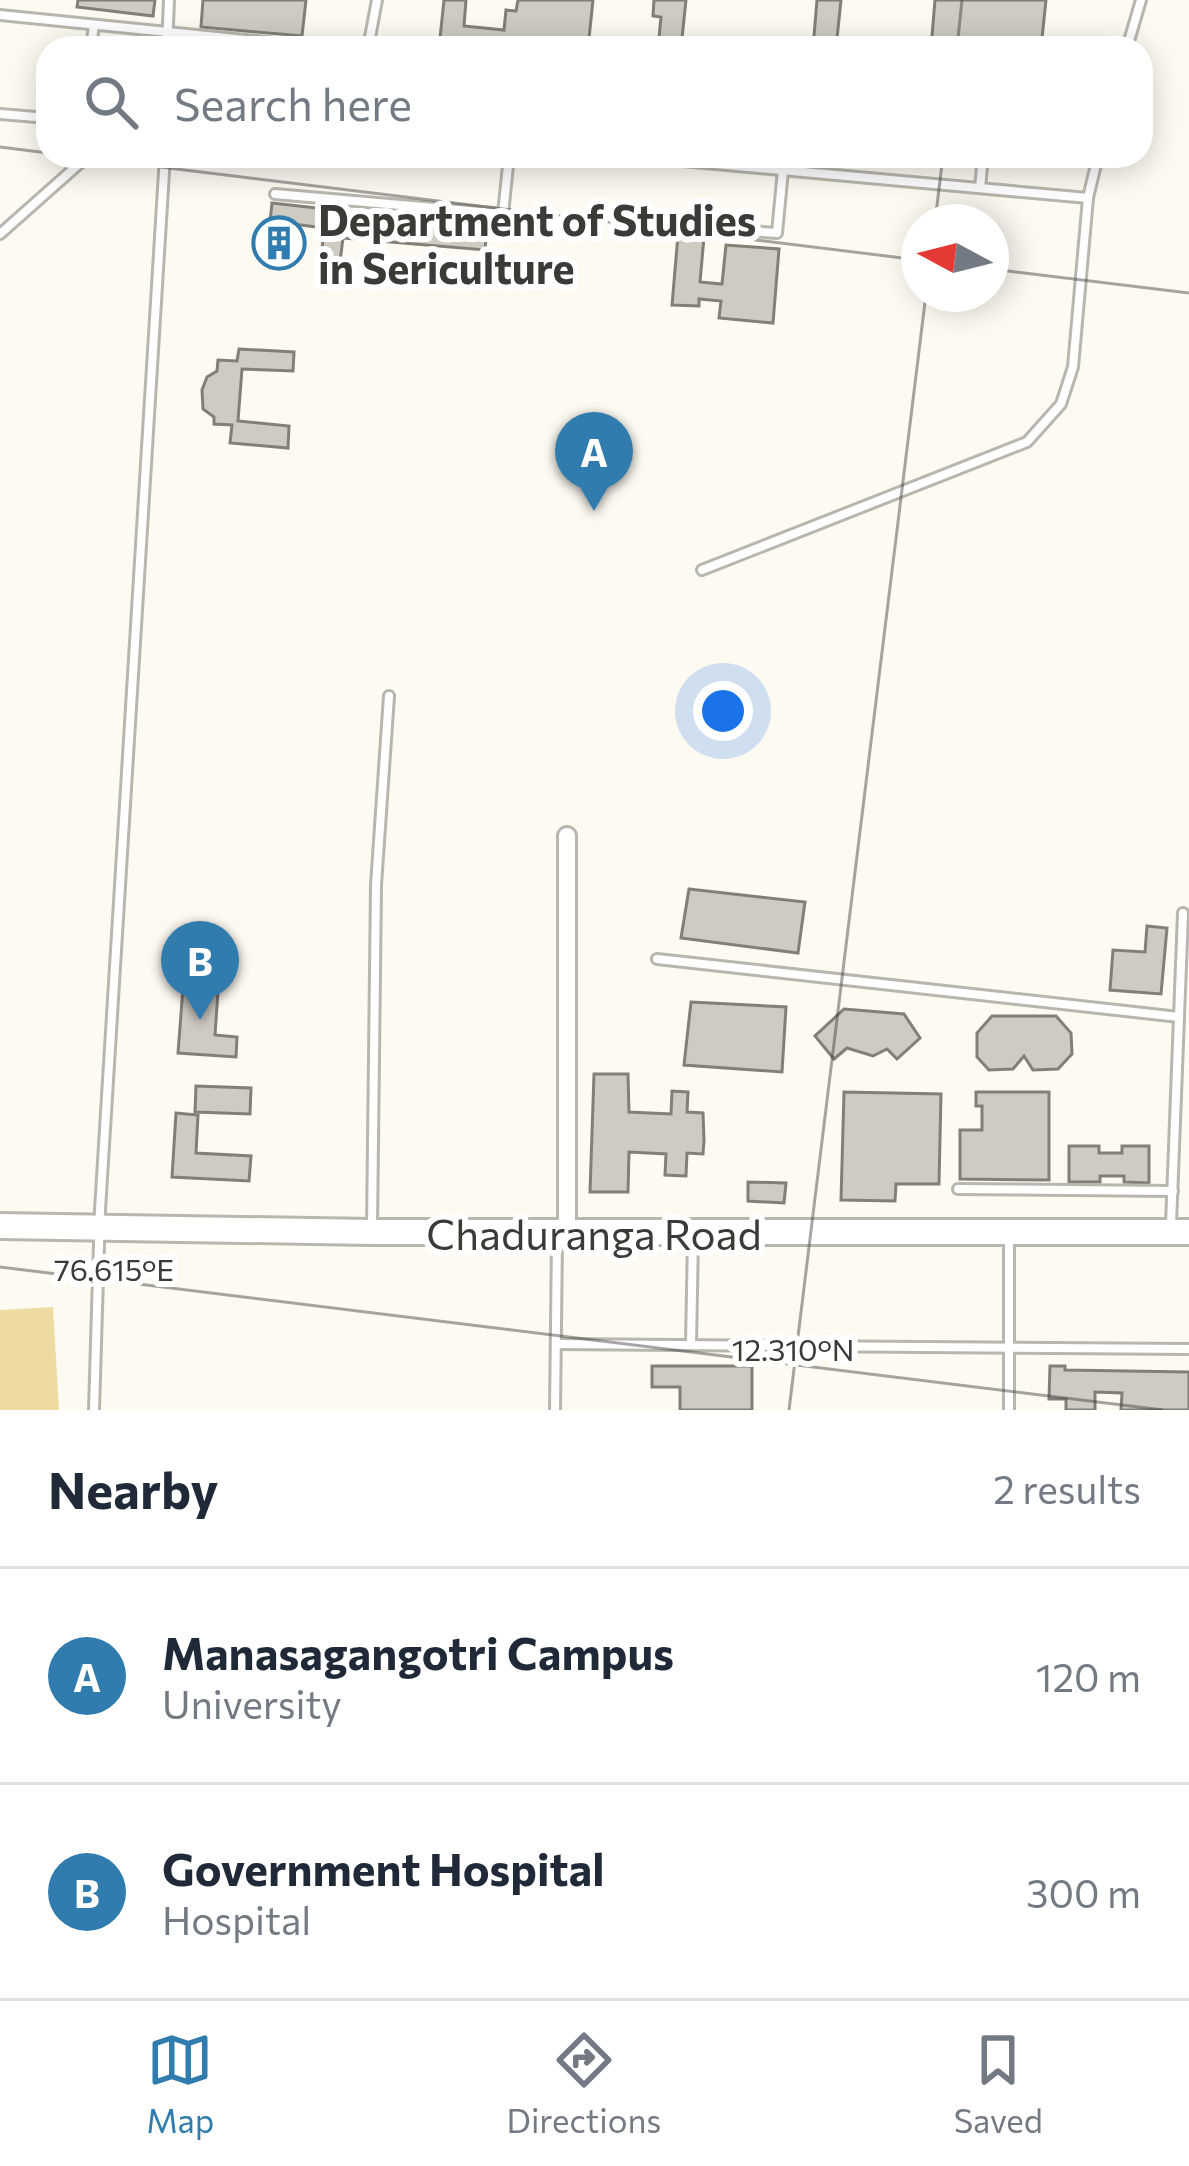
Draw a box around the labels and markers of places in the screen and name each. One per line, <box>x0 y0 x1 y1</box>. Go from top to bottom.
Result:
place label: Department of Studies in Sericulture <box>318 193 756 293</box>
building icon: Department of Studies in Sericulture <box>251 215 307 271</box>
pin: A <box>555 412 633 511</box>
pin: B <box>161 921 239 1020</box>

